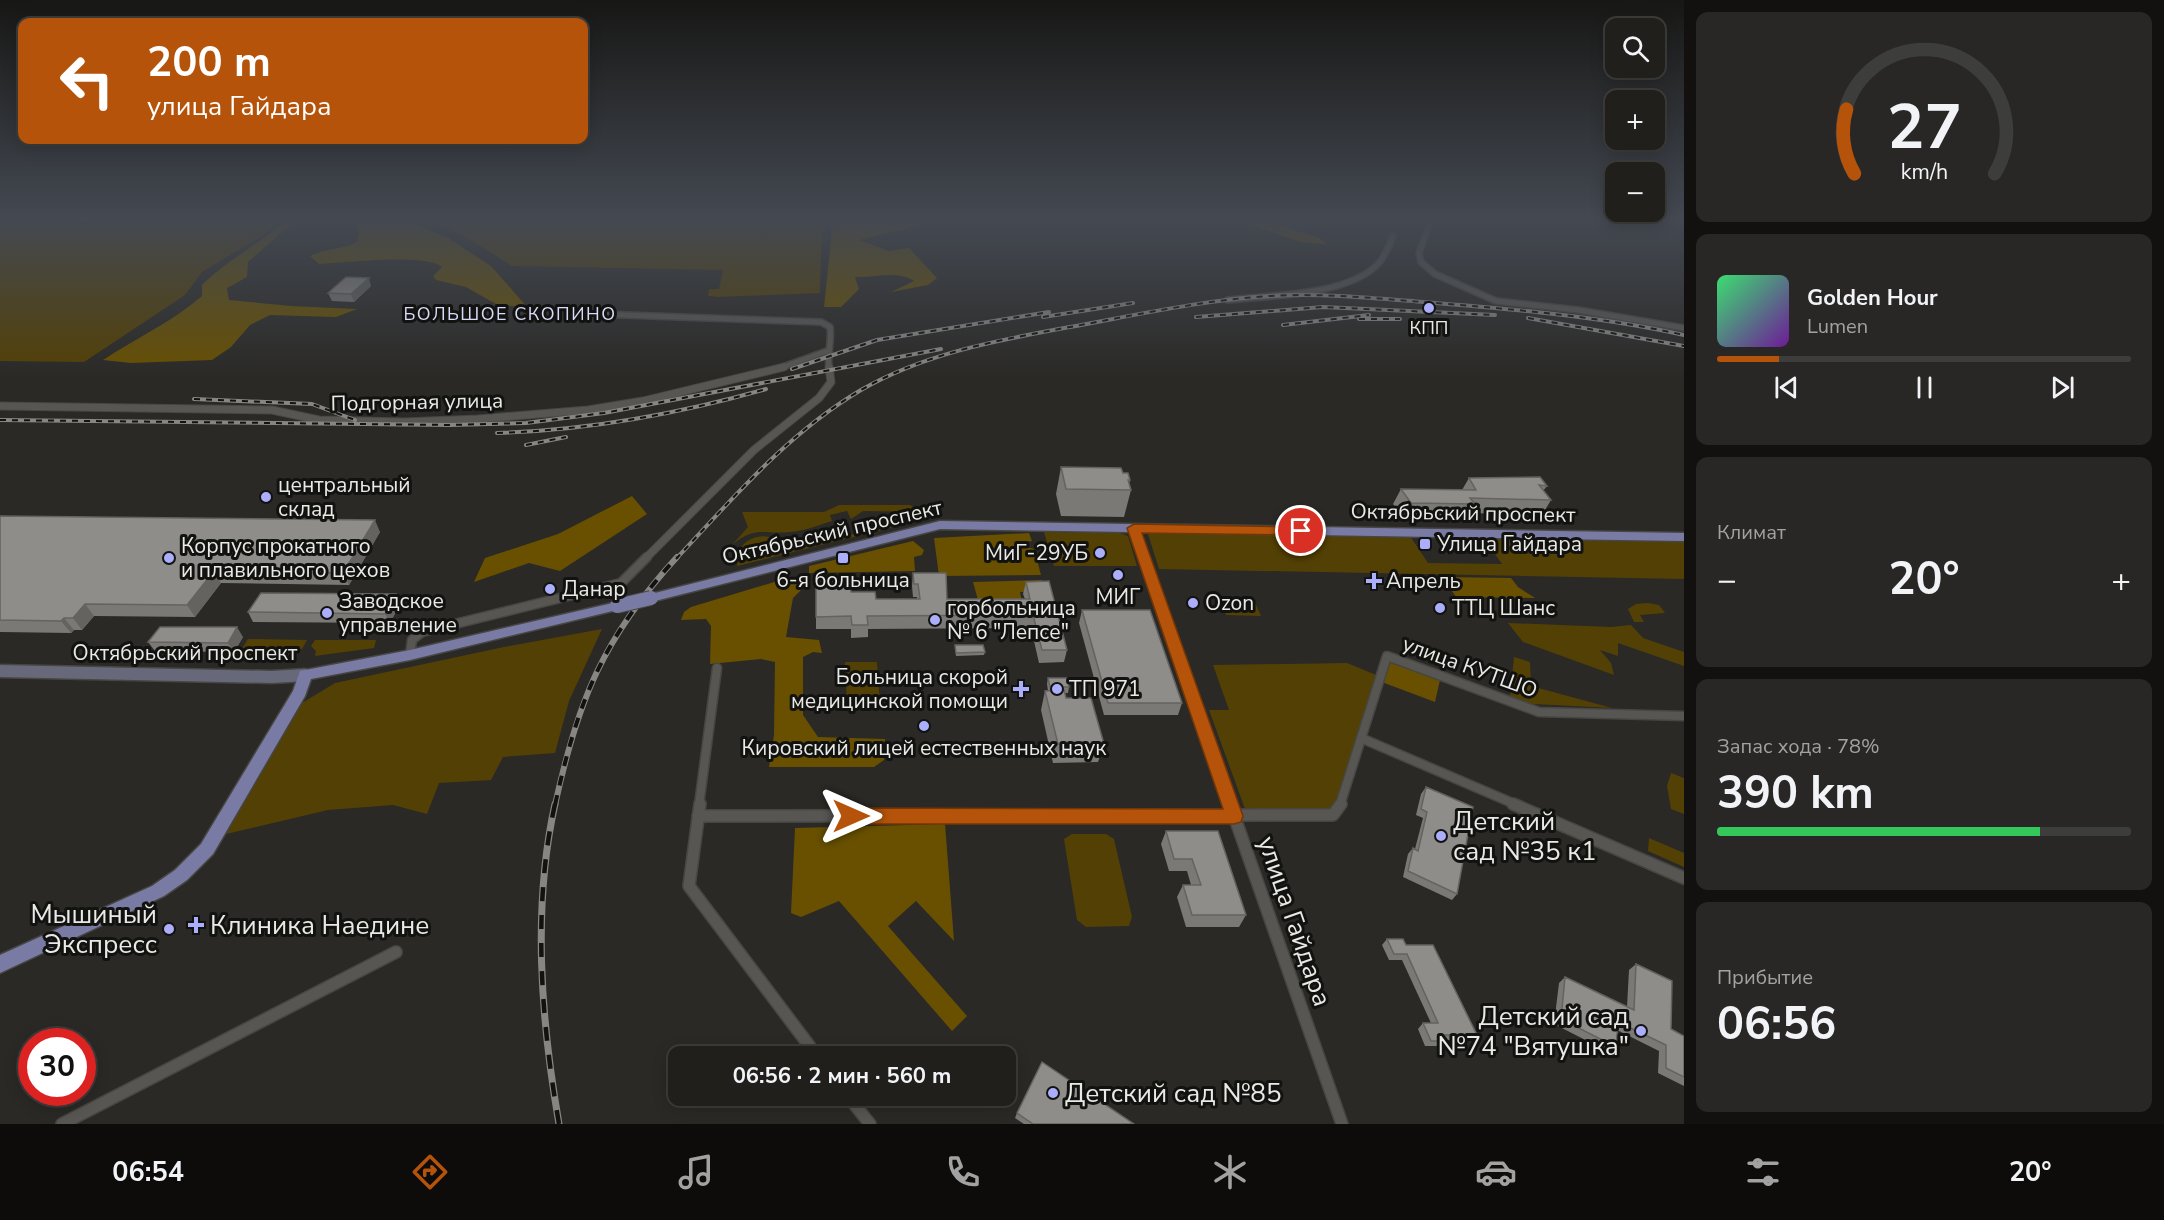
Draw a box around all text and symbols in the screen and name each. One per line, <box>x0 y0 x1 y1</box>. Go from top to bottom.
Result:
map controls <box>1605 18 1665 222</box>
button: search <box>1605 18 1665 78</box>
text: 200 m <box>147 34 271 91</box>
icon: left <box>48 42 126 120</box>
text: 27 <box>1887 85 1961 170</box>
text: улица Гайдара <box>147 88 332 125</box>
button: + <box>1605 90 1665 150</box>
text: km/h <box>1900 158 1948 188</box>
button: − <box>1605 162 1665 222</box>
text: Golden Hour <box>1807 283 1938 313</box>
marker: КПП <box>1422 301 1436 315</box>
district label: БОЛЬШОЕ СКОПИНО <box>403 302 617 326</box>
text: Lumen <box>1807 313 1868 340</box>
place label: КПП <box>1410 316 1448 340</box>
icon: previous <box>1770 371 1803 404</box>
icon: pause <box>1908 371 1941 404</box>
icon: next <box>2046 371 2079 404</box>
street label: Подгорная улица <box>330 386 504 418</box>
place label: центральный склад <box>278 471 411 523</box>
marker: центральный склад <box>259 490 273 504</box>
street label: Октябрьский проспект <box>719 493 945 571</box>
street label: Октябрьский проспект <box>1350 497 1576 529</box>
pin <box>1275 505 1326 556</box>
icon: arrive <box>1284 514 1317 547</box>
text: Климат <box>1717 519 1786 546</box>
place label: Улица Гайдара <box>1436 530 1582 558</box>
place label: Корпус прокатного и плавильного цехов <box>181 532 390 584</box>
marker: Улица Гайдара <box>1418 537 1432 551</box>
place label: МиГ-29УБ <box>985 539 1088 567</box>
marker: МиГ-29УБ <box>1093 546 1107 560</box>
text: 20° <box>1888 549 1960 610</box>
marker: Корпус прокатного и плавильного цехов <box>162 551 176 565</box>
marker: 6-я больница <box>836 551 850 565</box>
text: − <box>1717 558 1737 603</box>
text: + <box>2111 558 2131 603</box>
place label: 6-я больница <box>776 566 910 594</box>
place label: Апрель <box>1386 567 1461 595</box>
marker: МИГ <box>1111 568 1125 582</box>
marker: Апрель <box>1367 574 1381 588</box>
place label: Данар <box>562 575 626 603</box>
marker: Данар <box>543 582 557 596</box>
place label: МИГ <box>1096 583 1141 611</box>
place label: Заводское управление <box>339 587 457 639</box>
place label: Ozon <box>1205 589 1254 617</box>
place label: горбольница № 6 "Лепсе" <box>947 594 1076 646</box>
place label: ТТЦ Шанс <box>1452 594 1555 622</box>
marker: Ozon <box>1186 596 1200 610</box>
marker: ТТЦ Шанс <box>1433 601 1447 615</box>
marker: Заводское управление <box>320 606 334 620</box>
marker: горбольница № 6 "Лепсе" <box>928 613 942 627</box>
street label: улица КУТШО <box>1399 630 1541 704</box>
street label: Октябрьский проспект <box>73 639 298 667</box>
place label: Больница скорой медицинской помощи <box>791 663 1008 715</box>
place label: ТП 971 <box>1069 675 1141 703</box>
marker: Больница скорой медицинской помощи <box>1012 680 1030 698</box>
marker: ТП 971 <box>1050 682 1064 696</box>
marker: Кировский лицей естественных наук <box>917 719 931 733</box>
text: Запас хода · 78% <box>1717 733 1880 760</box>
place label: Кировский лицей естественных наук <box>742 734 1107 762</box>
text: 390 km <box>1717 763 1874 824</box>
position arrow <box>819 784 883 848</box>
place label: Детский сад №35 к1 <box>1453 804 1597 869</box>
marker: Детский сад №35 к1 <box>1434 829 1448 843</box>
street label: улица Гайдара <box>1249 831 1340 1011</box>
place label: Мышиный Экспресс <box>30 897 157 962</box>
place label: Клиника Наедине <box>210 908 429 943</box>
marker: Клиника Наедине <box>187 916 205 934</box>
marker: Мышиный Экспресс <box>162 922 176 936</box>
text: Прибытие <box>1717 964 1813 991</box>
text: 06:56 <box>1717 994 1836 1055</box>
place label: Детский сад №74 "Вятушка" <box>1437 999 1629 1064</box>
marker: Детский сад №74 "Вятушка" <box>1634 1024 1648 1038</box>
speed limit sign: 30 <box>18 1028 96 1106</box>
text: 06:56 · 2 мин · 560 m <box>733 1061 951 1091</box>
place label: Детский сад №85 <box>1065 1076 1281 1111</box>
marker: Детский сад №85 <box>1046 1086 1060 1100</box>
icon: directions <box>409 1151 451 1193</box>
icon: music <box>675 1151 717 1193</box>
icon: phone <box>942 1151 984 1193</box>
icon: climate <box>1209 1151 1251 1193</box>
icon: car <box>1475 1151 1517 1193</box>
icon: filters <box>1742 1151 1784 1193</box>
text: 06:54 <box>112 1154 184 1191</box>
text: 20° <box>2009 1154 2052 1191</box>

